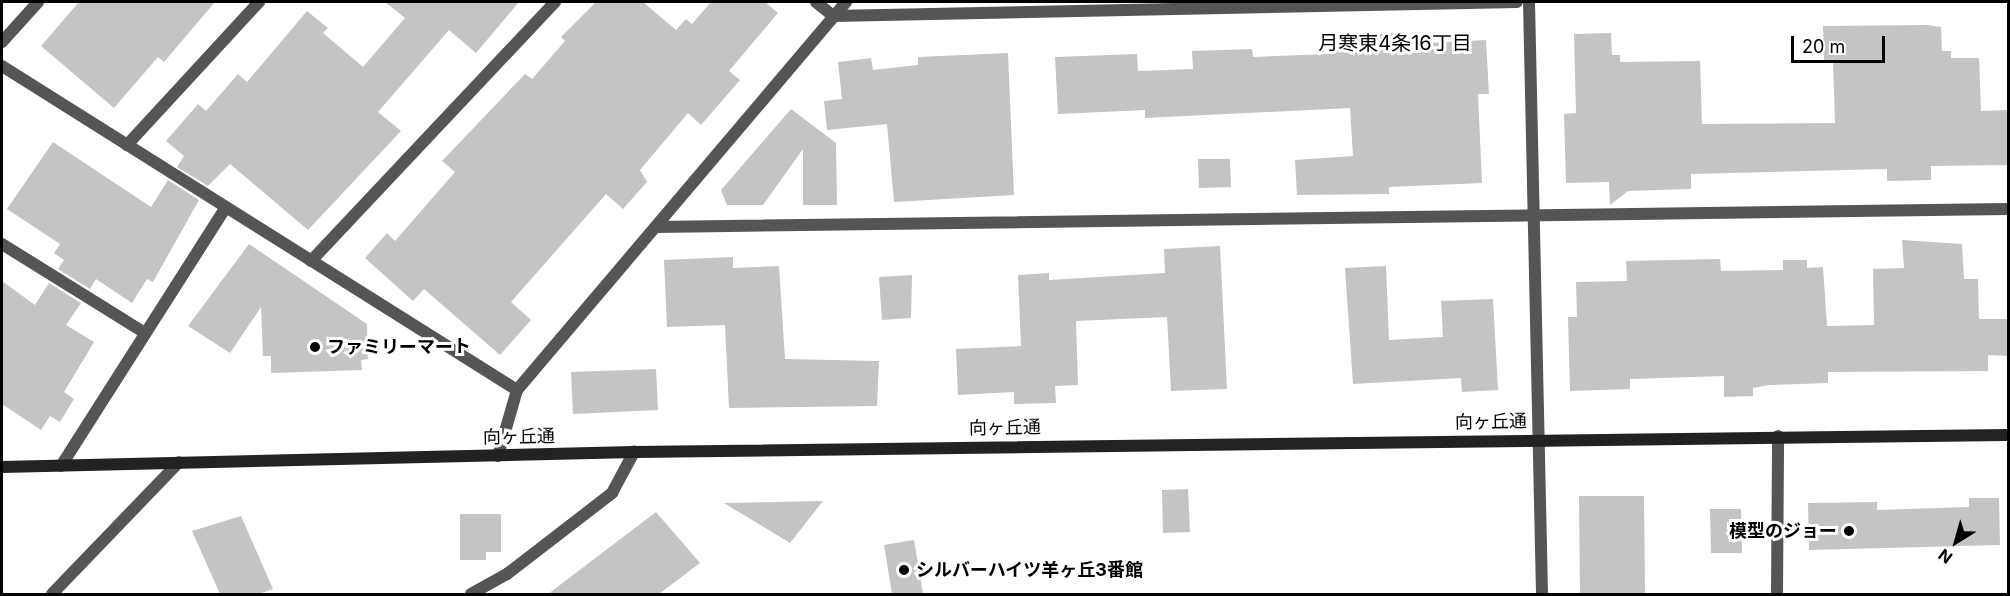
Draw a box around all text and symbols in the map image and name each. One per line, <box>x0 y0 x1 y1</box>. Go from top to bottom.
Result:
scale bar <box>1794 24 1888 62</box>
district label: 月寒東4条16丁目 <box>1318 31 1472 55</box>
text: 20 m <box>1802 36 1845 57</box>
place label: ファミリーマート <box>327 336 471 358</box>
marker: ファミリーマート <box>308 340 322 354</box>
street label: 向ヶ丘通 <box>1455 411 1527 433</box>
street label: 向ヶ丘通 <box>969 417 1041 439</box>
street label: 向ヶ丘通 <box>483 426 555 448</box>
north arrow <box>1926 512 1986 572</box>
place label: 模型のジョー <box>1729 520 1837 542</box>
marker: 模型のジョー <box>1842 524 1856 538</box>
text: N <box>1934 545 1956 568</box>
place label: シルバーハイツ羊ヶ丘3番館 <box>916 559 1144 581</box>
marker: シルバーハイツ羊ヶ丘3番館 <box>897 563 911 577</box>

